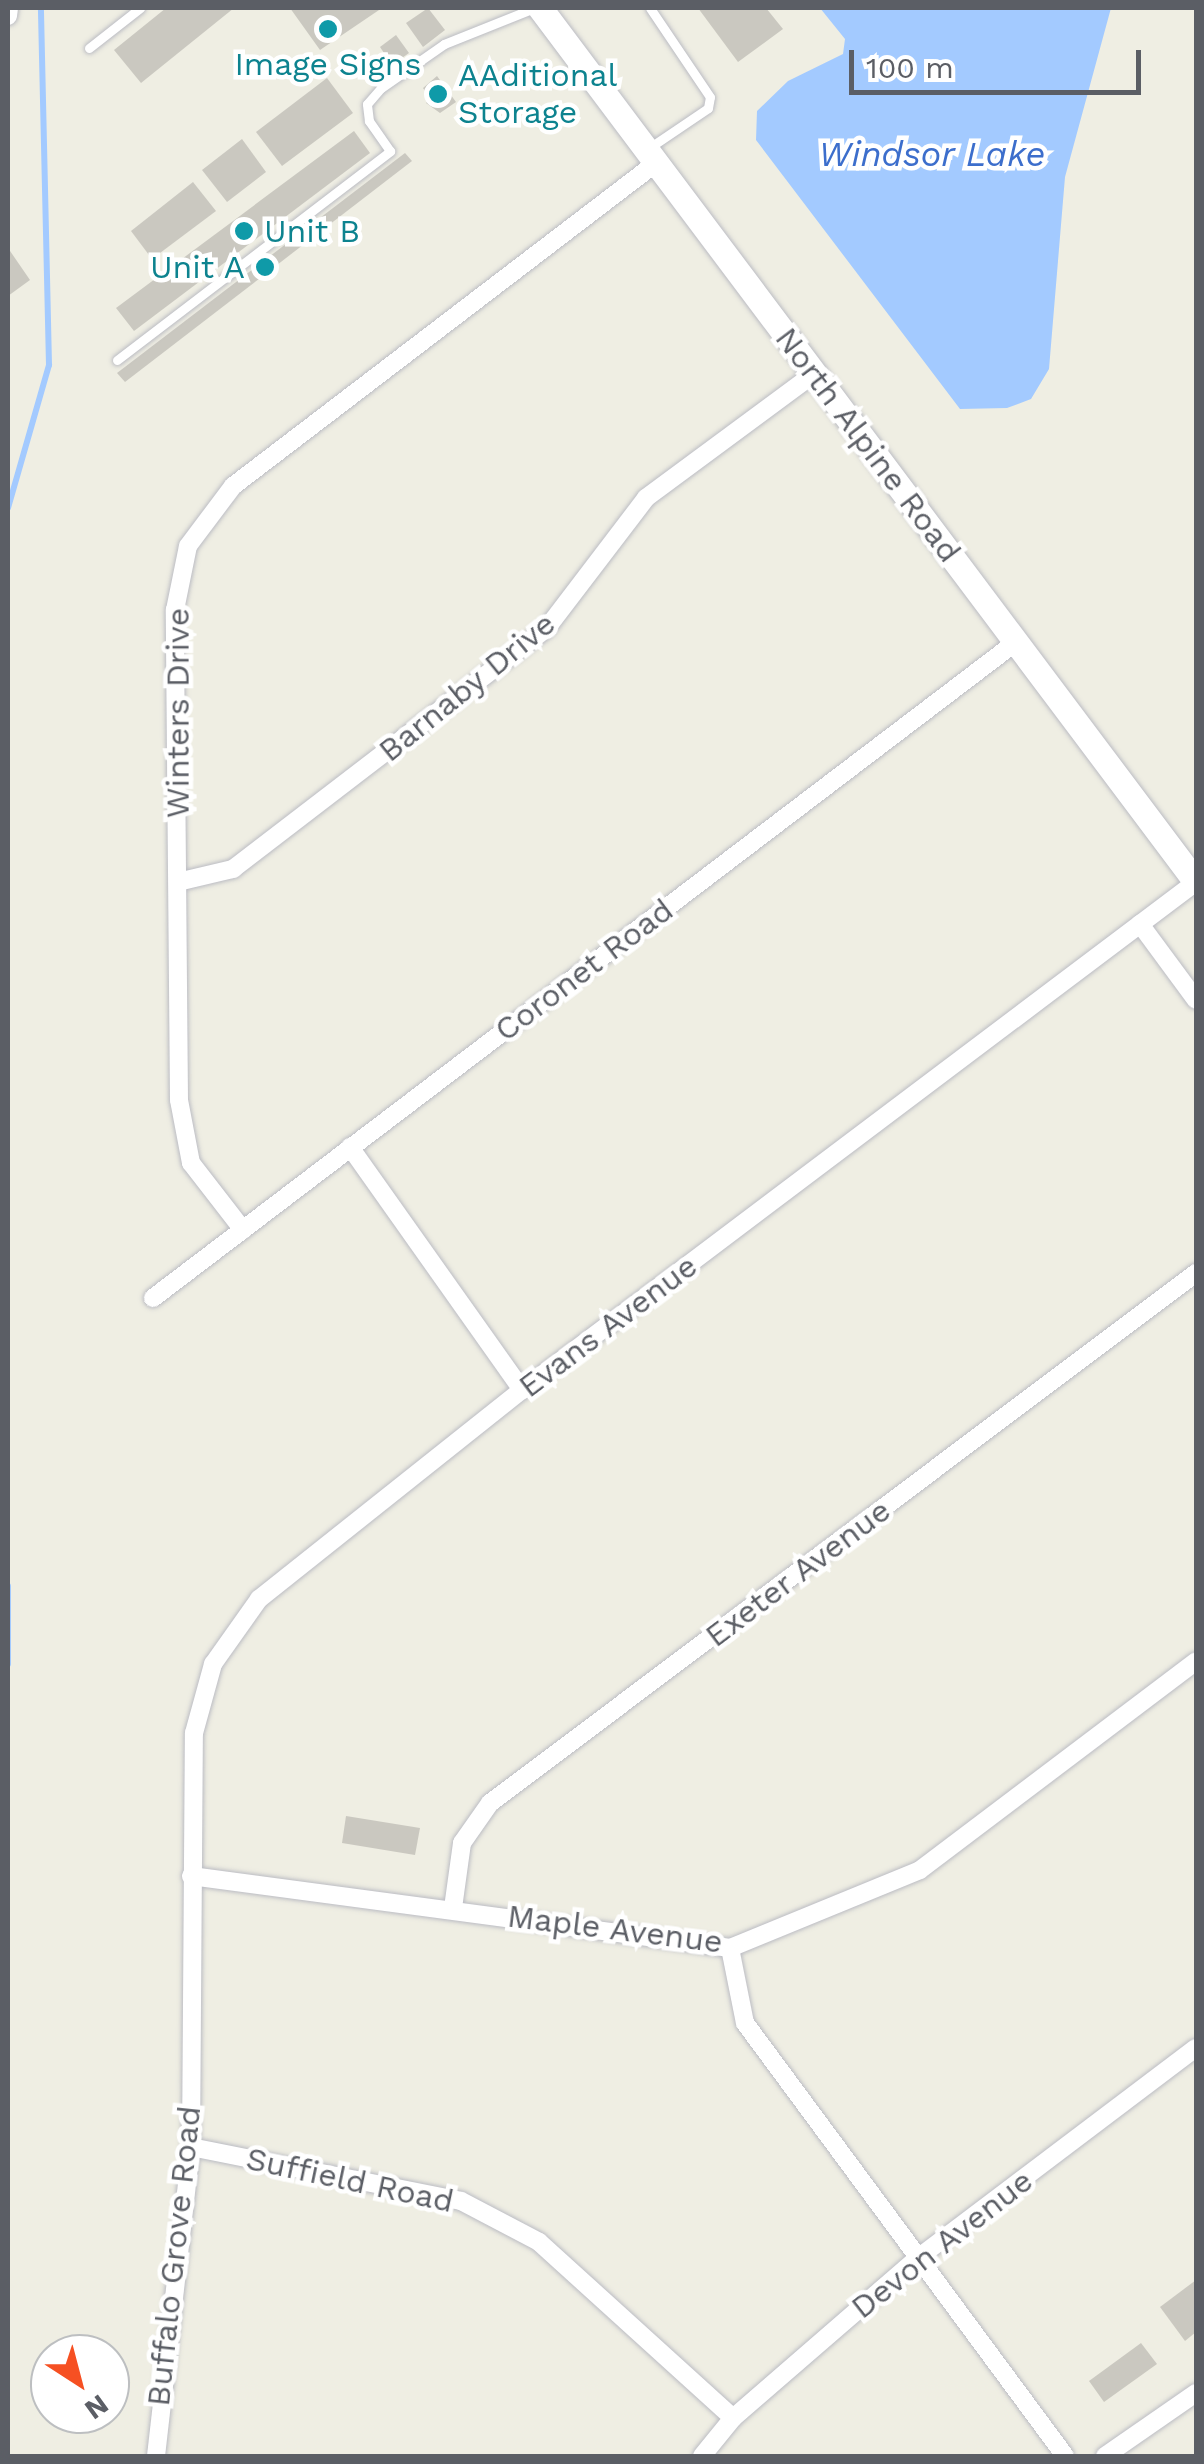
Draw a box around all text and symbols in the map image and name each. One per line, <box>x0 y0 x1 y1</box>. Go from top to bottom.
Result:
marker: Image Signs <box>317 18 339 40</box>
scale bar <box>854 30 1146 92</box>
place label: Image Signs <box>235 45 421 83</box>
text: 100 m <box>866 50 954 85</box>
place label: AAditional Storage <box>458 57 617 132</box>
marker: AAditional Storage <box>427 83 449 105</box>
water label: Windsor Lake <box>818 133 1046 175</box>
place label: Unit B <box>264 212 360 250</box>
marker: Unit B <box>233 220 255 242</box>
place label: Unit A <box>149 248 245 286</box>
marker: Unit A <box>254 256 276 278</box>
street label: North Alpine Road <box>767 319 969 571</box>
street label: Barnaby Drive <box>371 604 563 770</box>
street label: Winters Drive <box>159 608 197 818</box>
street label: Coronet Road <box>487 891 681 1049</box>
street label: Evans Avenue <box>511 1246 705 1406</box>
street label: Exeter Avenue <box>697 1490 899 1656</box>
street label: Maple Avenue <box>505 1897 725 1961</box>
street label: Buffalo Grove Road <box>139 2104 209 2408</box>
street label: Suffield Road <box>243 2139 457 2221</box>
street label: Devon Avenue <box>843 2161 1041 2327</box>
north arrow <box>30 2334 130 2434</box>
text: N <box>79 2388 115 2427</box>

